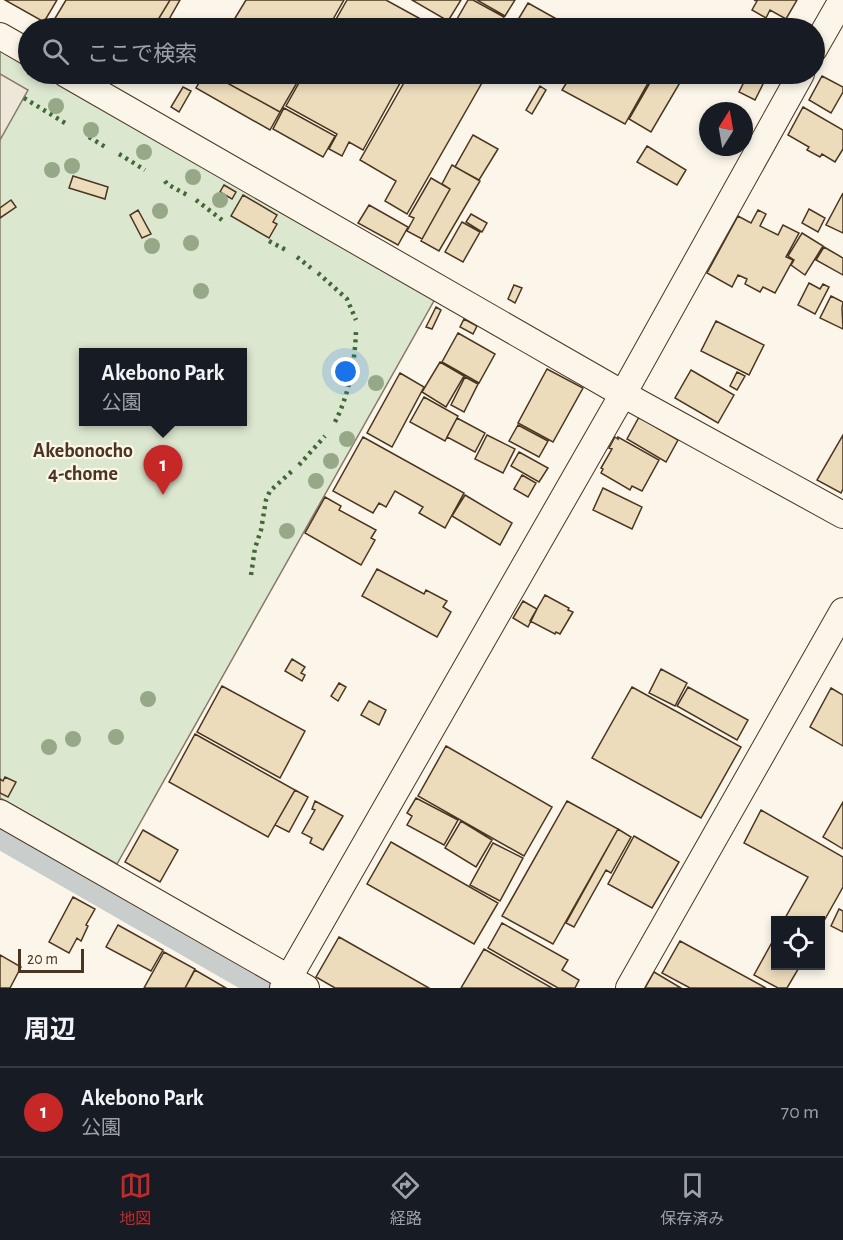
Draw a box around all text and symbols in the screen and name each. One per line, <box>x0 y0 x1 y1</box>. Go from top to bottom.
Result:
search box <box>18 18 825 84</box>
icon: search <box>39 35 72 68</box>
text: ここで検索 <box>87 43 197 65</box>
north arrow <box>699 102 753 156</box>
popup <box>79 348 247 426</box>
your location <box>331 357 360 386</box>
text: Akebono Park <box>102 362 224 384</box>
text: 公園 <box>102 393 142 413</box>
district label: Akebonocho 4-chome <box>33 441 133 484</box>
pin: 1 <box>144 446 182 495</box>
map controls <box>771 916 825 970</box>
button: locate <box>771 916 825 970</box>
scale bar <box>18 946 84 974</box>
text: 20 m <box>27 951 58 967</box>
text: 周辺 <box>24 1017 76 1043</box>
text: Akebono Park <box>81 1087 204 1109</box>
text: 1 <box>40 1102 47 1122</box>
text: 70 m <box>781 1102 819 1122</box>
text: 公園 <box>81 1118 121 1138</box>
tab: 地図 <box>119 1169 152 1229</box>
tab: 経路 <box>389 1169 422 1229</box>
tab: 保存済み <box>660 1169 724 1229</box>

